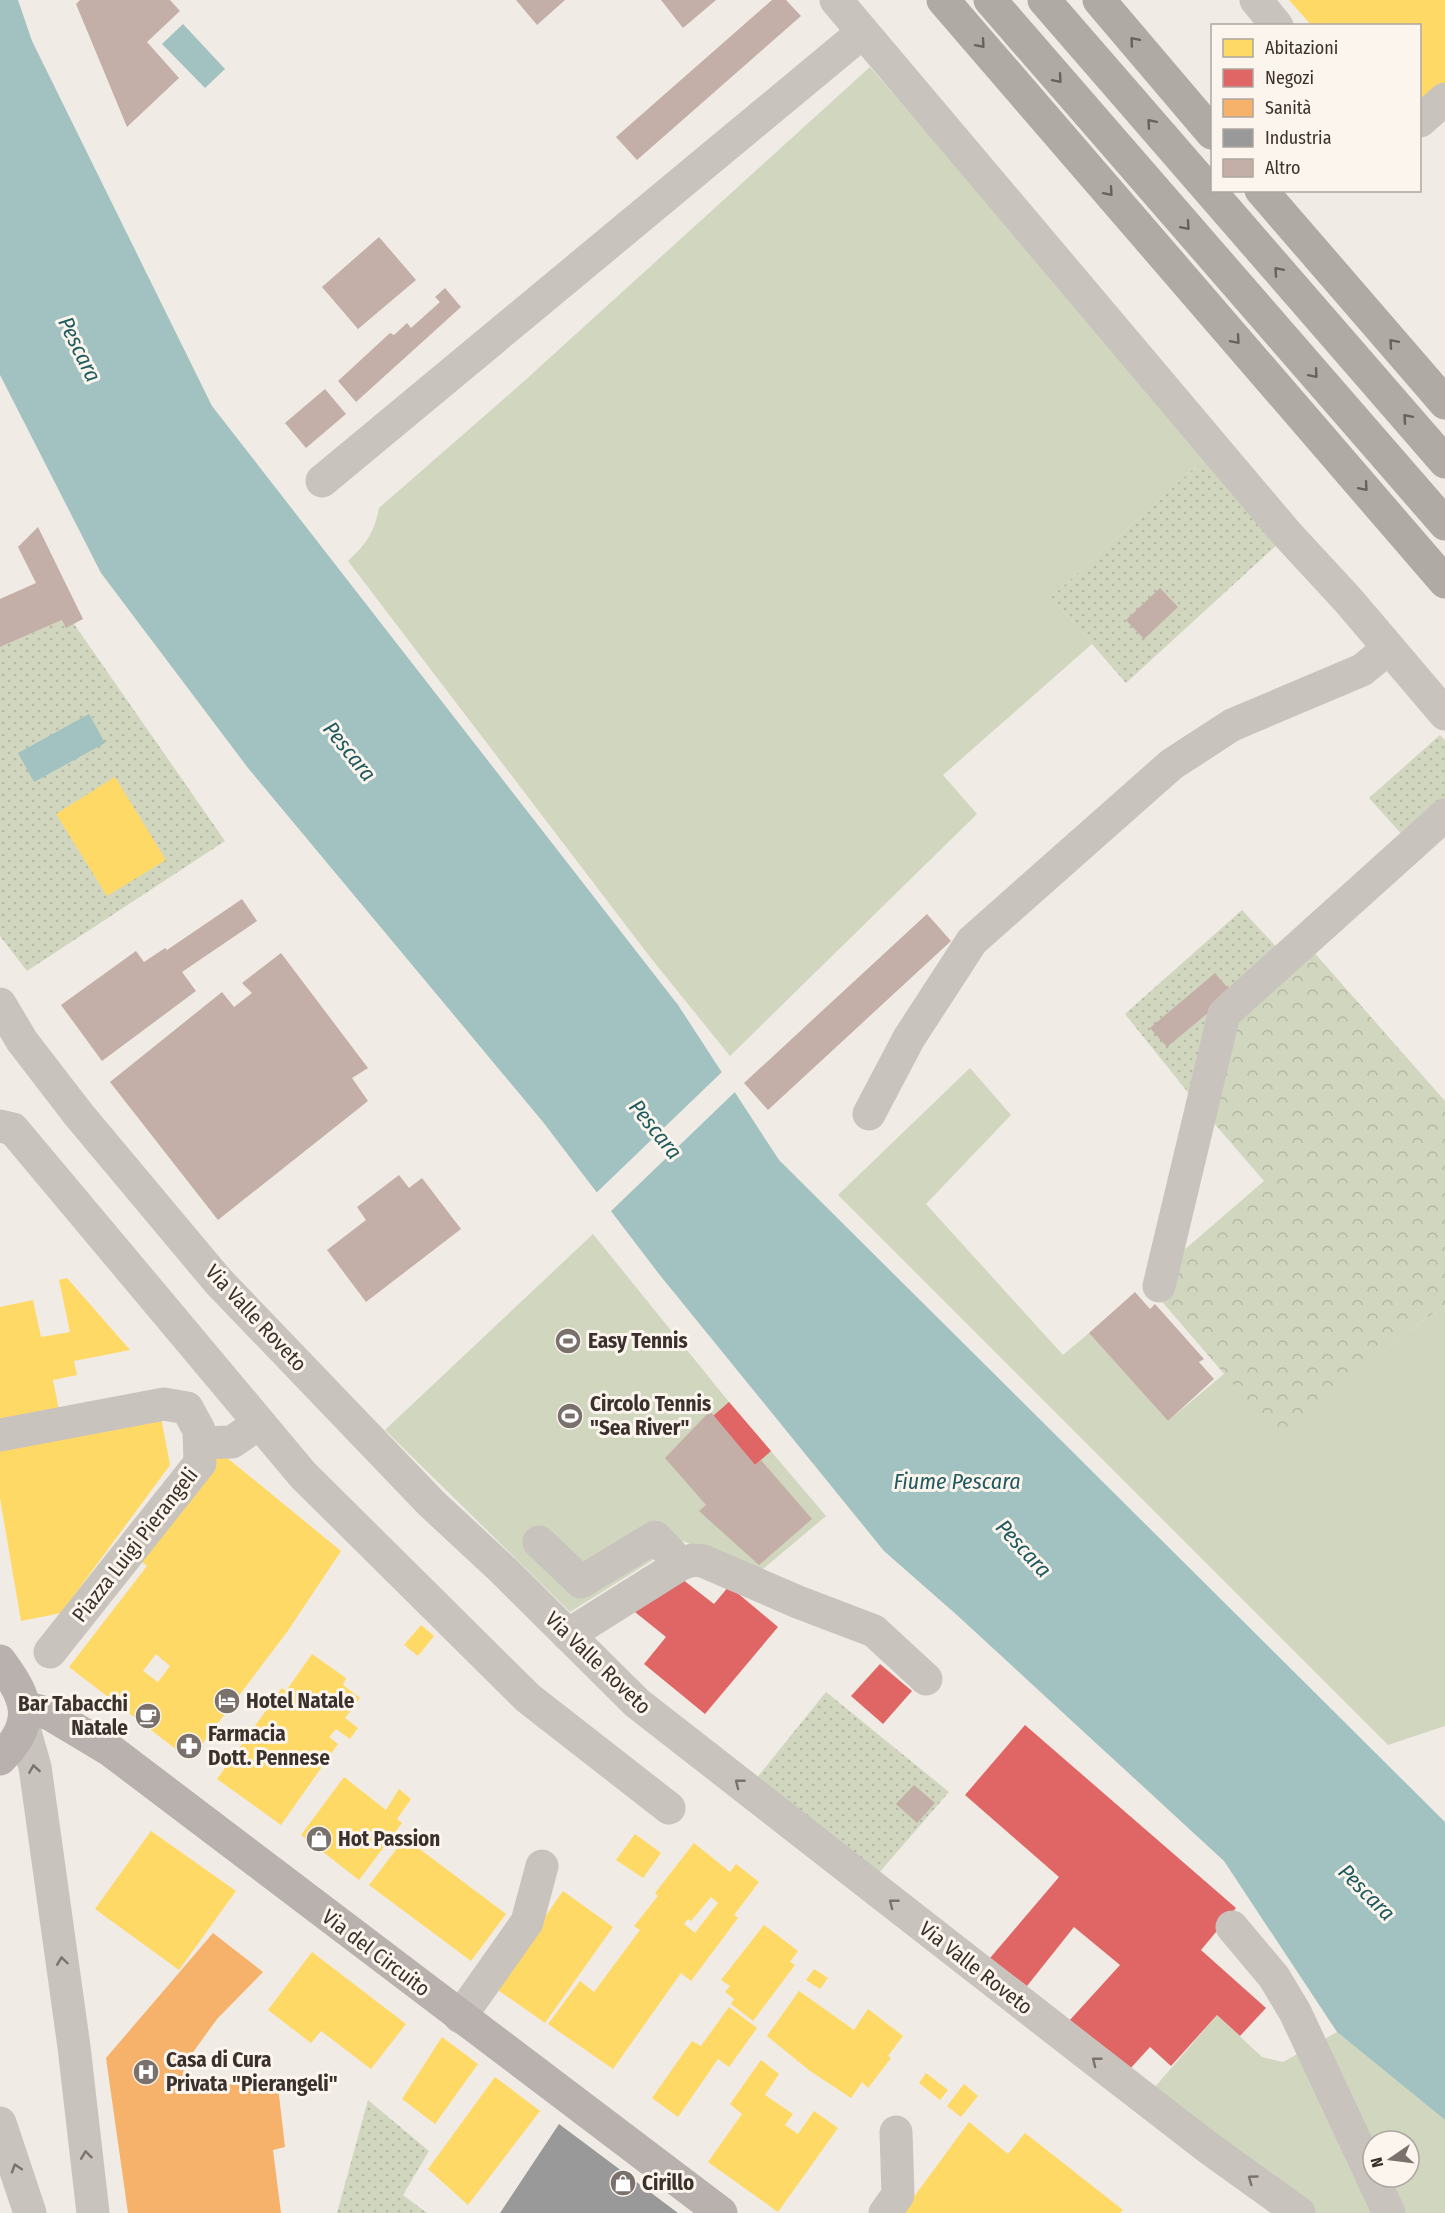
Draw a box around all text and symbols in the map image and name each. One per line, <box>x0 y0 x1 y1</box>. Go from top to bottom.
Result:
legend <box>1211 24 1421 192</box>
one-way arrow <box>1130 37 1141 48</box>
text: Abitazioni <box>1265 37 1338 59</box>
one-way arrow <box>974 38 985 49</box>
text: Negozi <box>1265 67 1314 89</box>
one-way arrow <box>1051 72 1062 83</box>
text: Sanità <box>1265 97 1312 119</box>
one-way arrow <box>1147 119 1158 130</box>
text: Industria <box>1265 127 1332 149</box>
text: Altro <box>1265 157 1300 179</box>
one-way arrow <box>1102 185 1113 196</box>
one-way arrow <box>1179 219 1190 230</box>
one-way arrow <box>1275 267 1286 278</box>
water label: Pescara <box>52 312 107 386</box>
one-way arrow <box>1229 333 1240 344</box>
one-way arrow <box>1389 339 1400 350</box>
one-way arrow <box>1307 367 1318 377</box>
one-way arrow <box>1403 414 1414 425</box>
one-way arrow <box>1357 480 1368 491</box>
water label: Pescara <box>317 716 382 787</box>
water label: Pescara <box>623 1094 688 1165</box>
street label: Via Valle Roveto <box>200 1259 312 1377</box>
sports icon: Easy Tennis <box>553 1326 583 1356</box>
place label: Easy Tennis <box>588 1328 688 1354</box>
place label: Circolo Tennis "Sea River" <box>590 1391 711 1441</box>
sports icon: Circolo Tennis "Sea River" <box>555 1401 585 1431</box>
street label: Piazza Luigi Pierangeli <box>67 1463 203 1627</box>
water label: Fiume Pescara <box>893 1468 1021 1495</box>
water label: Pescara <box>990 1514 1057 1583</box>
street label: Via Valle Roveto <box>540 1606 656 1720</box>
hotel icon: Hotel Natale <box>212 1686 242 1716</box>
place label: Hotel Natale <box>246 1688 355 1714</box>
place label: Bar Tabacchi Natale <box>18 1691 128 1741</box>
cafe icon: Bar Tabacchi Natale <box>133 1701 163 1731</box>
place label: Farmacia Dott. Pennese <box>208 1721 330 1771</box>
pharmacy icon: Farmacia Dott. Pennese <box>174 1731 204 1761</box>
one-way arrow <box>28 1764 40 1773</box>
one-way arrow <box>735 1779 746 1790</box>
shop icon: Hot Passion <box>304 1824 334 1854</box>
place label: Hot Passion <box>338 1826 440 1852</box>
water label: Pescara <box>1333 1858 1401 1926</box>
one-way arrow <box>888 1899 899 1910</box>
street label: Via del Circuito <box>317 1904 435 2002</box>
street label: Via Valle Roveto <box>914 1916 1038 2020</box>
one-way arrow <box>56 1957 68 1966</box>
place label: Casa di Cura Privata "Pierangeli" <box>166 2047 338 2097</box>
hospital icon: Casa di Cura Privata "Pierangeli" <box>131 2057 161 2087</box>
one-way arrow <box>1092 2058 1103 2069</box>
north arrow <box>1361 2129 1421 2189</box>
one-way arrow <box>80 2150 93 2159</box>
text: N <box>1367 2156 1387 2169</box>
one-way arrow <box>11 2163 23 2174</box>
shop icon: Cirillo <box>608 2168 638 2198</box>
place label: Cirillo <box>642 2170 694 2196</box>
one-way arrow <box>1247 2175 1258 2186</box>

